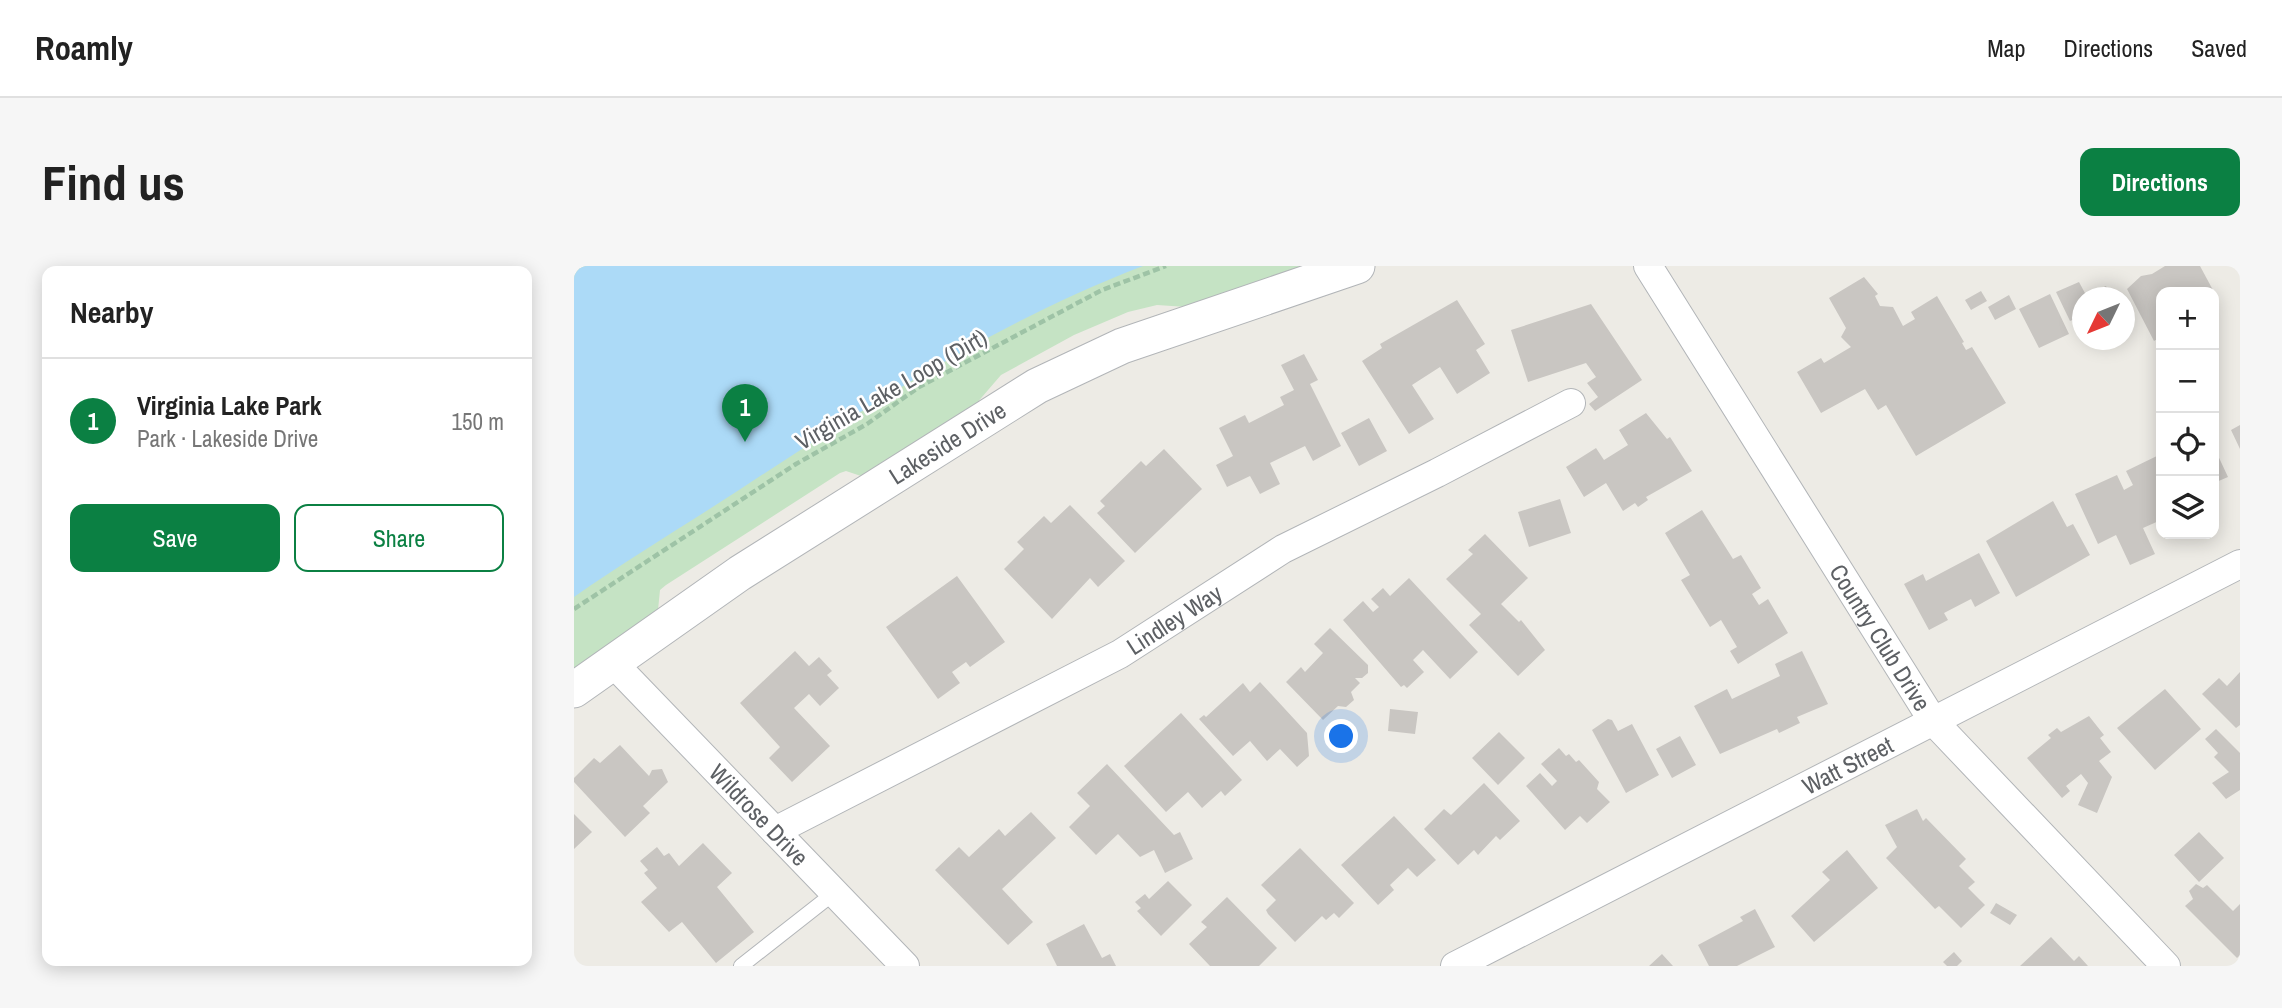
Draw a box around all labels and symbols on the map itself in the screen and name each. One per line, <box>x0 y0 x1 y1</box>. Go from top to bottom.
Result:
north arrow <box>2072 287 2135 350</box>
street label: Virginia Lake Loop (Dirt) <box>789 321 993 457</box>
pin: 1 <box>722 384 768 442</box>
street label: Lakeside Drive <box>883 394 1012 491</box>
street label: Country Club Drive <box>1822 558 1939 717</box>
street label: Lindley Way <box>1120 577 1228 662</box>
your location <box>1324 719 1358 753</box>
street label: Watt Street <box>1797 728 1899 802</box>
street label: Wildrose Drive <box>702 757 816 873</box>

